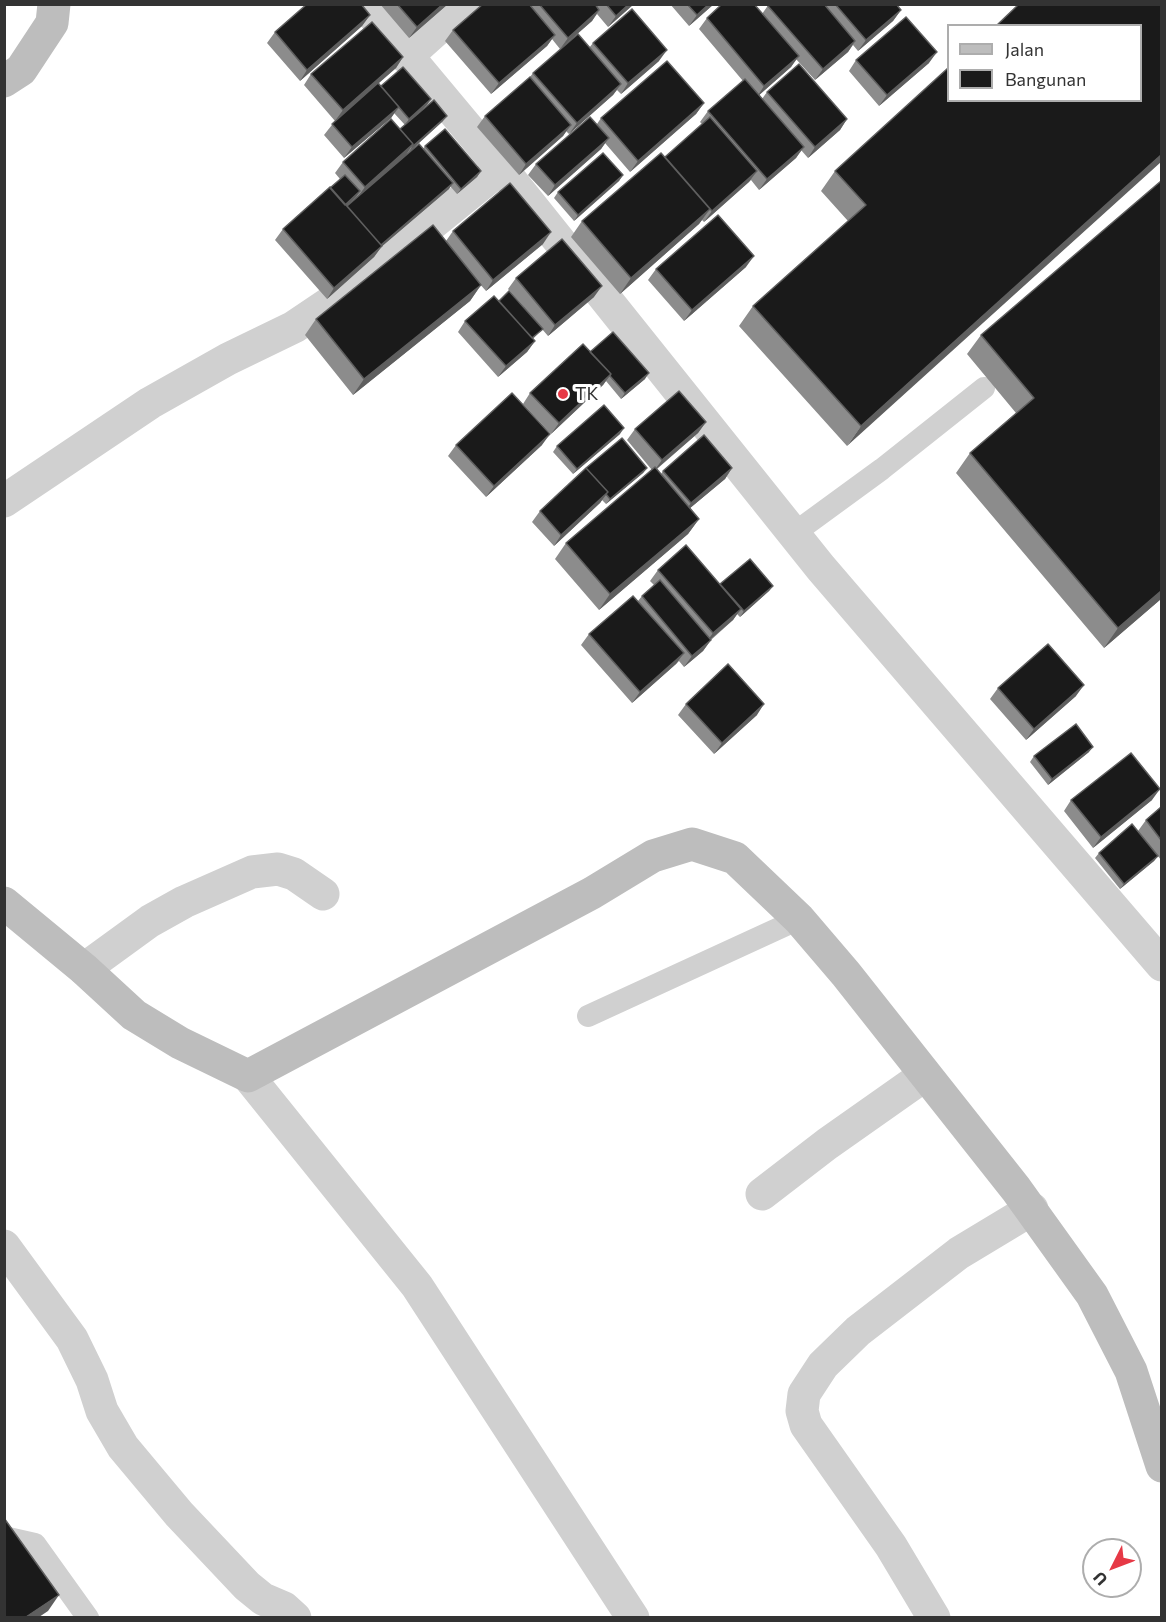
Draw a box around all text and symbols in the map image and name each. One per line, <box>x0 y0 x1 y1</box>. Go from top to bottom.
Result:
legend <box>947 24 1142 102</box>
text: Jalan <box>1005 38 1044 60</box>
text: Bangunan <box>1005 68 1086 90</box>
place label: TK <box>575 383 599 405</box>
marker: TK <box>556 387 570 401</box>
north arrow <box>1082 1538 1142 1598</box>
text: U <box>1089 1568 1111 1590</box>

